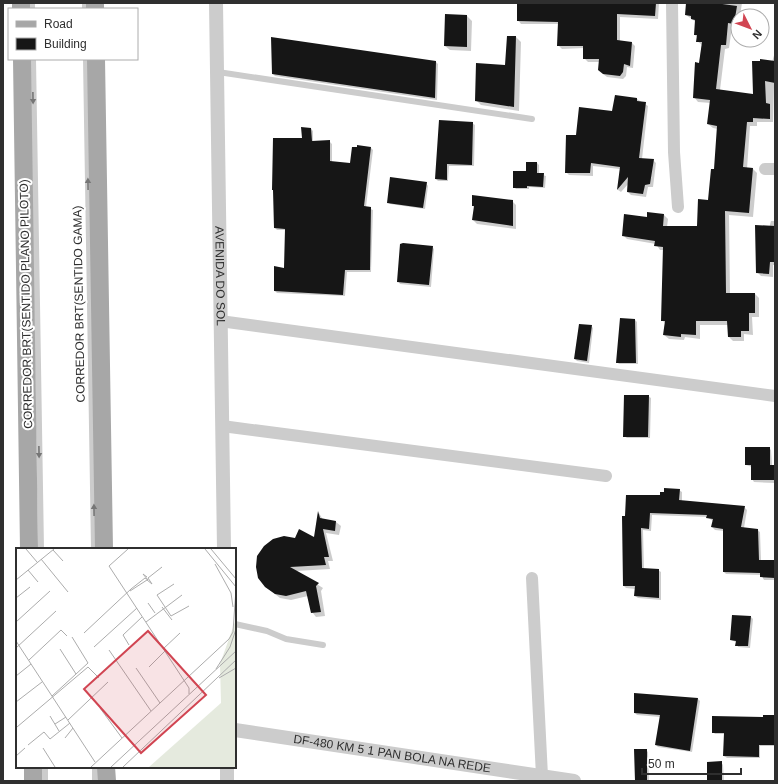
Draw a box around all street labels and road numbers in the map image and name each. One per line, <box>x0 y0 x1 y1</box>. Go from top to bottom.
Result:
street label: CORREDOR BRT(SENTIDO PLANO PILOTO) <box>17 179 35 429</box>
street label: CORREDOR BRT(SENTIDO GAMA) <box>70 205 88 403</box>
street label: AVENIDA DO SOL <box>212 226 228 326</box>
street label: DF-480 KM 5 1 PAN BOLA NA REDE <box>293 732 492 775</box>

